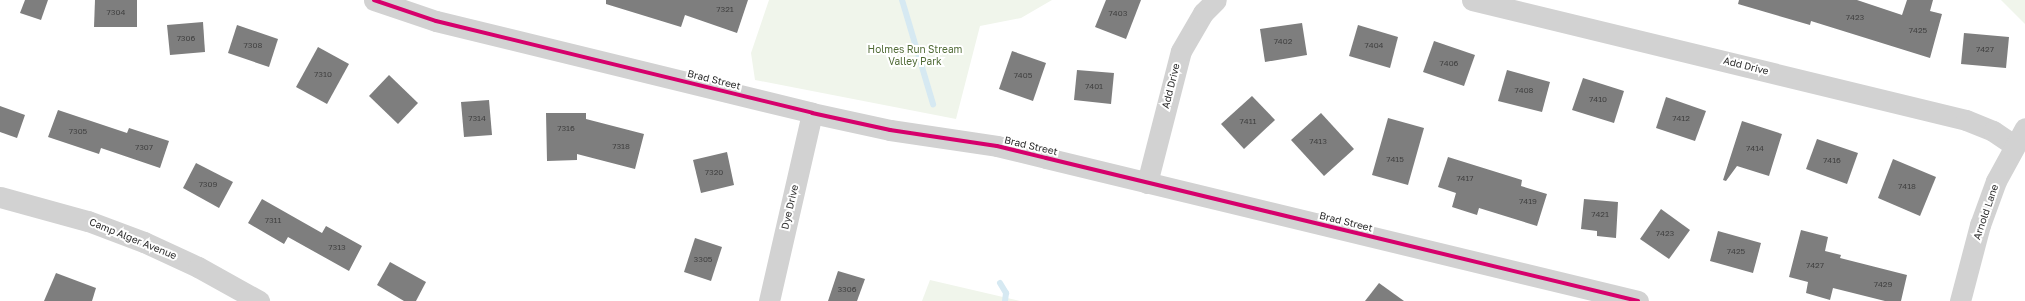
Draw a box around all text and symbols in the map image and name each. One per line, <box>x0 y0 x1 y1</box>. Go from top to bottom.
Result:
house number: 7321 <box>716 5 734 15</box>
house number: 7304 <box>107 8 125 18</box>
house number: 7403 <box>1109 9 1127 19</box>
house number: 7423 <box>1846 13 1864 23</box>
house number: 7425 <box>1909 26 1927 36</box>
house number: 7306 <box>177 34 195 44</box>
house number: 7402 <box>1274 37 1292 47</box>
house number: 7308 <box>244 41 262 51</box>
house number: 7404 <box>1365 41 1383 51</box>
park label: Holmes Run Stream Valley Park <box>868 43 962 66</box>
house number: 7427 <box>1976 45 1994 55</box>
street label: Add Drive <box>1722 55 1770 77</box>
house number: 7406 <box>1440 59 1458 69</box>
street label: Add Drive <box>1160 62 1182 110</box>
street label: Brad Street <box>686 68 742 92</box>
house number: 7310 <box>314 70 332 80</box>
house number: 7405 <box>1014 71 1032 81</box>
house number: 7401 <box>1085 82 1103 92</box>
house number: 7408 <box>1515 86 1533 96</box>
house number: 7410 <box>1589 95 1607 105</box>
house number: 7314 <box>468 114 486 124</box>
house number: 7412 <box>1672 114 1690 124</box>
house number: 7411 <box>1240 117 1256 127</box>
house number: 7316 <box>557 124 575 134</box>
house number: 7305 <box>69 127 87 137</box>
street label: Brad Street <box>1003 134 1059 158</box>
house number: 7413 <box>1309 137 1327 147</box>
house number: 7318 <box>612 142 630 152</box>
house number: 7307 <box>135 143 153 153</box>
house number: 7414 <box>1746 144 1764 154</box>
house number: 7415 <box>1386 155 1404 165</box>
house number: 7416 <box>1823 156 1841 166</box>
house number: 7320 <box>705 168 723 178</box>
house number: 7417 <box>1456 174 1474 184</box>
house number: 7309 <box>199 180 217 190</box>
house number: 7418 <box>1898 182 1916 192</box>
street label: Dye Drive <box>779 183 801 231</box>
street label: Arnold Lane <box>1971 183 2001 241</box>
house number: 7419 <box>1519 197 1537 207</box>
street label: Brad Street <box>1318 210 1374 234</box>
house number: 7421 <box>1591 210 1609 220</box>
street label: Camp Alger Avenue <box>88 216 178 262</box>
house number: 7311 <box>265 216 281 226</box>
house number: 7423 <box>1656 229 1674 239</box>
house number: 7313 <box>328 243 346 253</box>
house number: 7425 <box>1727 247 1745 257</box>
house number: 3305 <box>694 255 712 265</box>
house number: 7427 <box>1806 261 1824 271</box>
house number: 7429 <box>1874 280 1892 290</box>
house number: 3306 <box>837 285 857 295</box>

